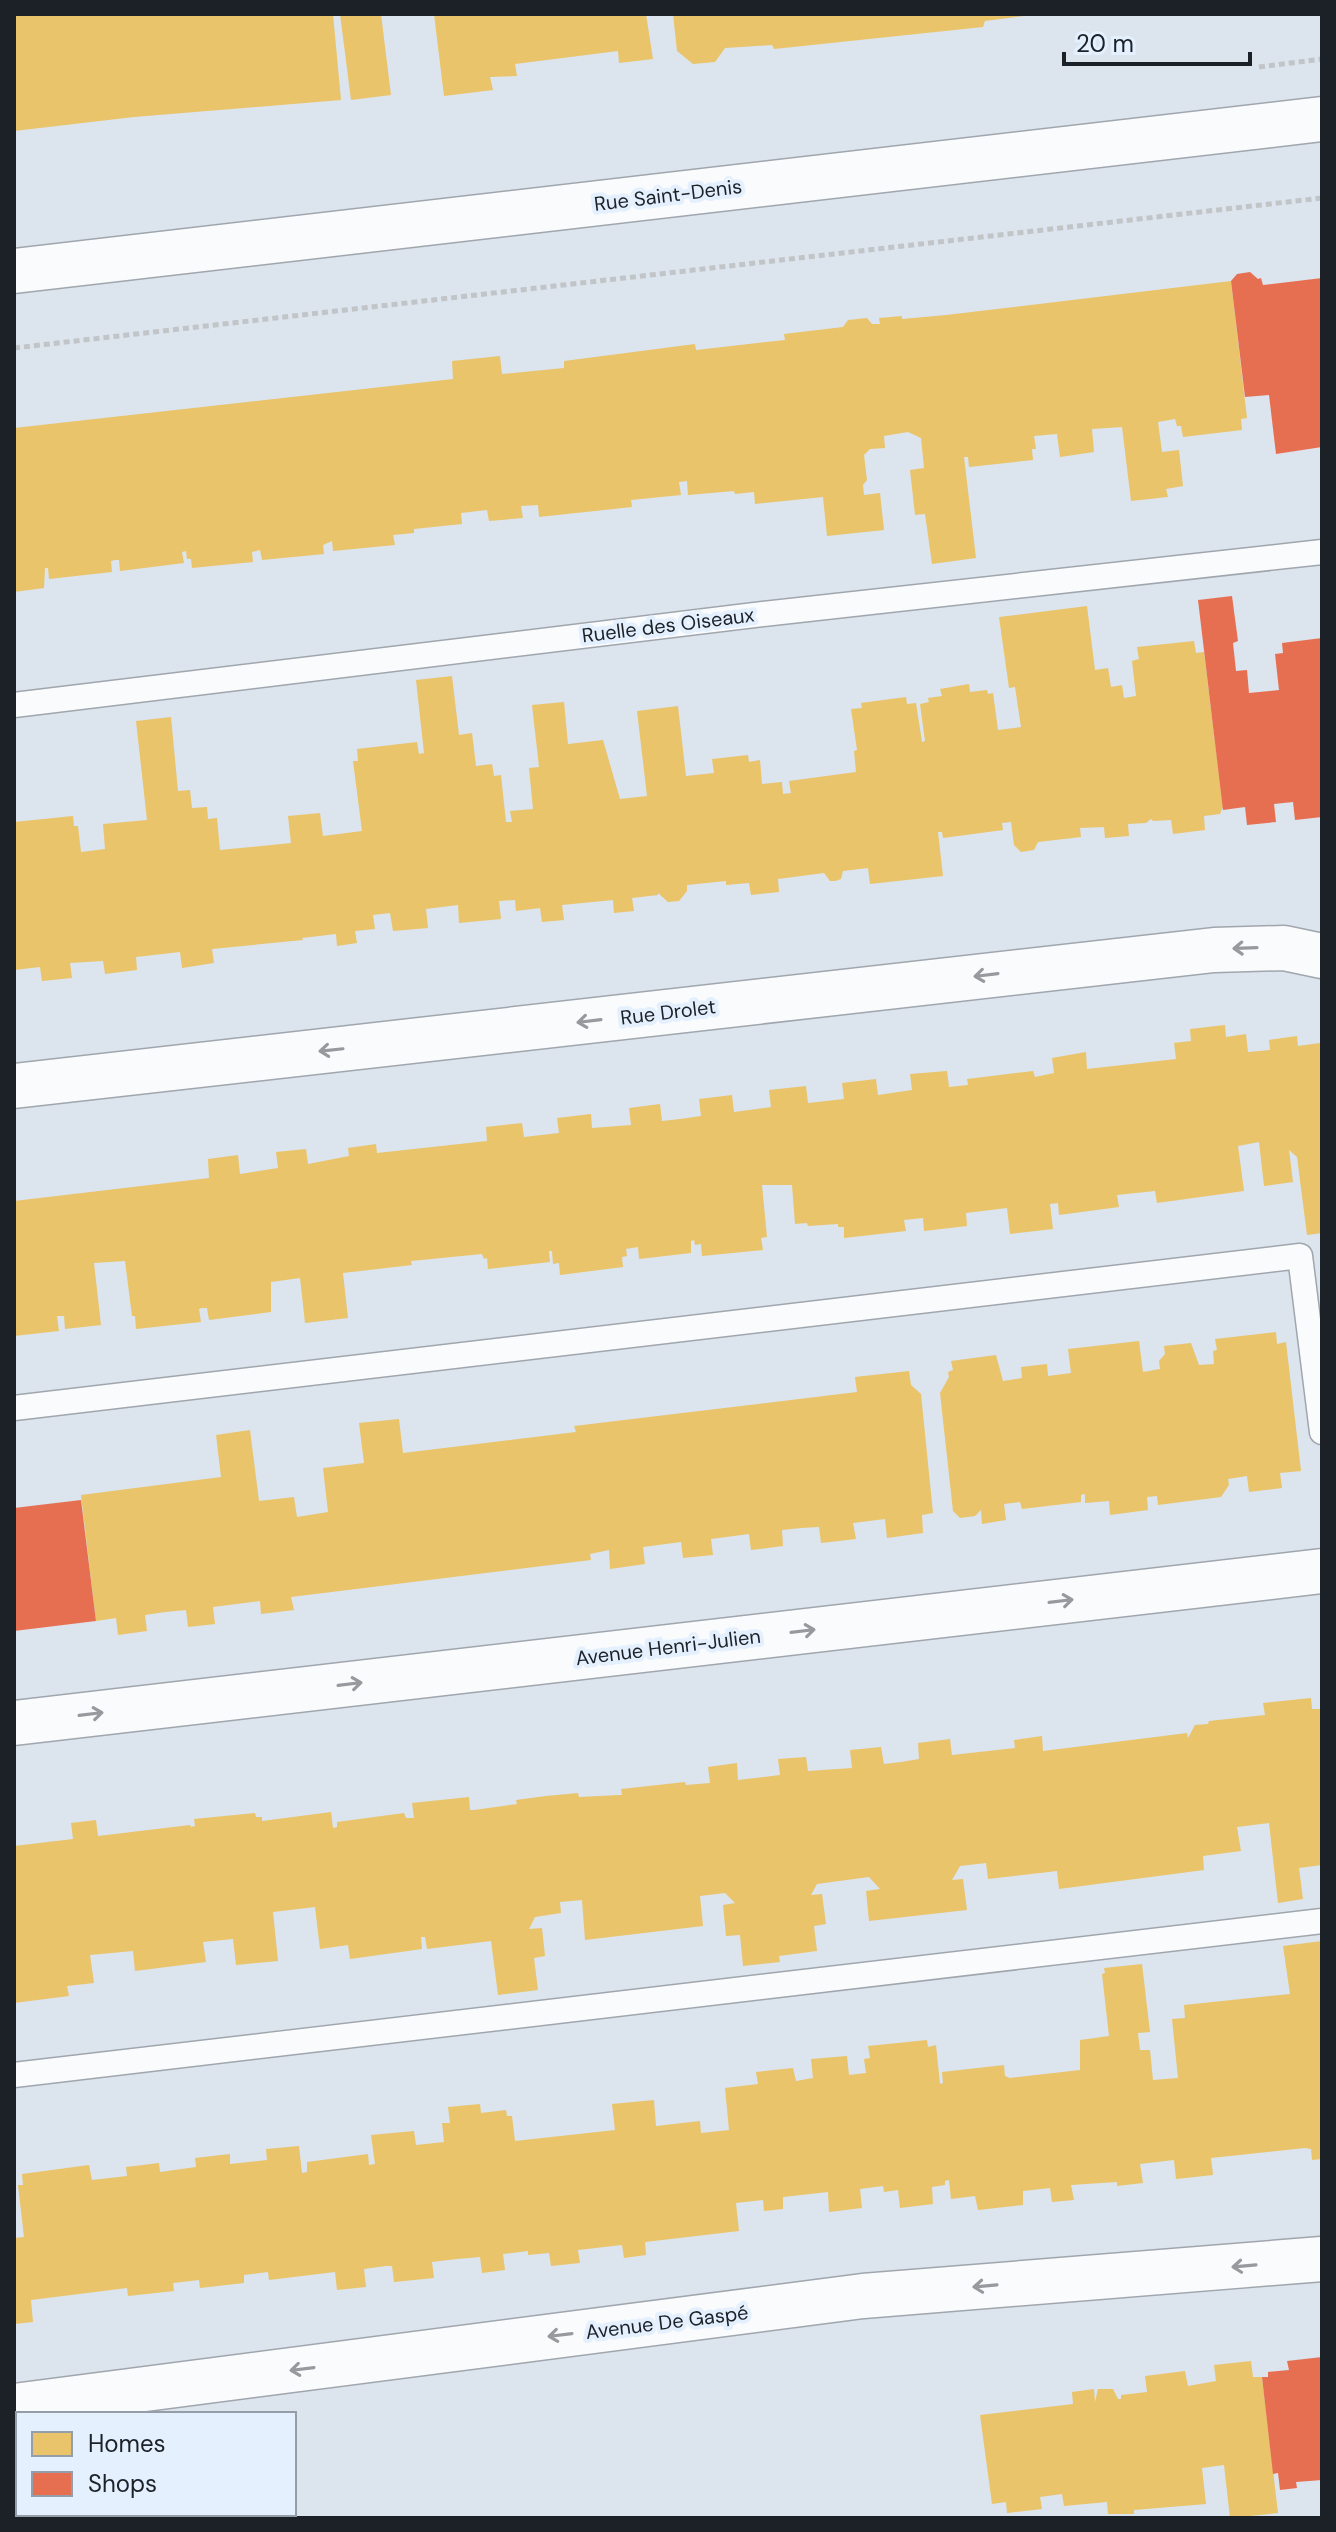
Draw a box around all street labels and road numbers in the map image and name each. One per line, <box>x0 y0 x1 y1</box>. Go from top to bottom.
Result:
street label: Rue Saint-Denis <box>593 173 743 217</box>
street label: Ruelle des Oiseaux <box>580 602 756 648</box>
street label: Rue Drolet <box>619 993 717 1031</box>
street label: Avenue Henri-Julien <box>574 1623 762 1671</box>
street label: Avenue De Gaspé <box>584 2299 750 2345</box>

